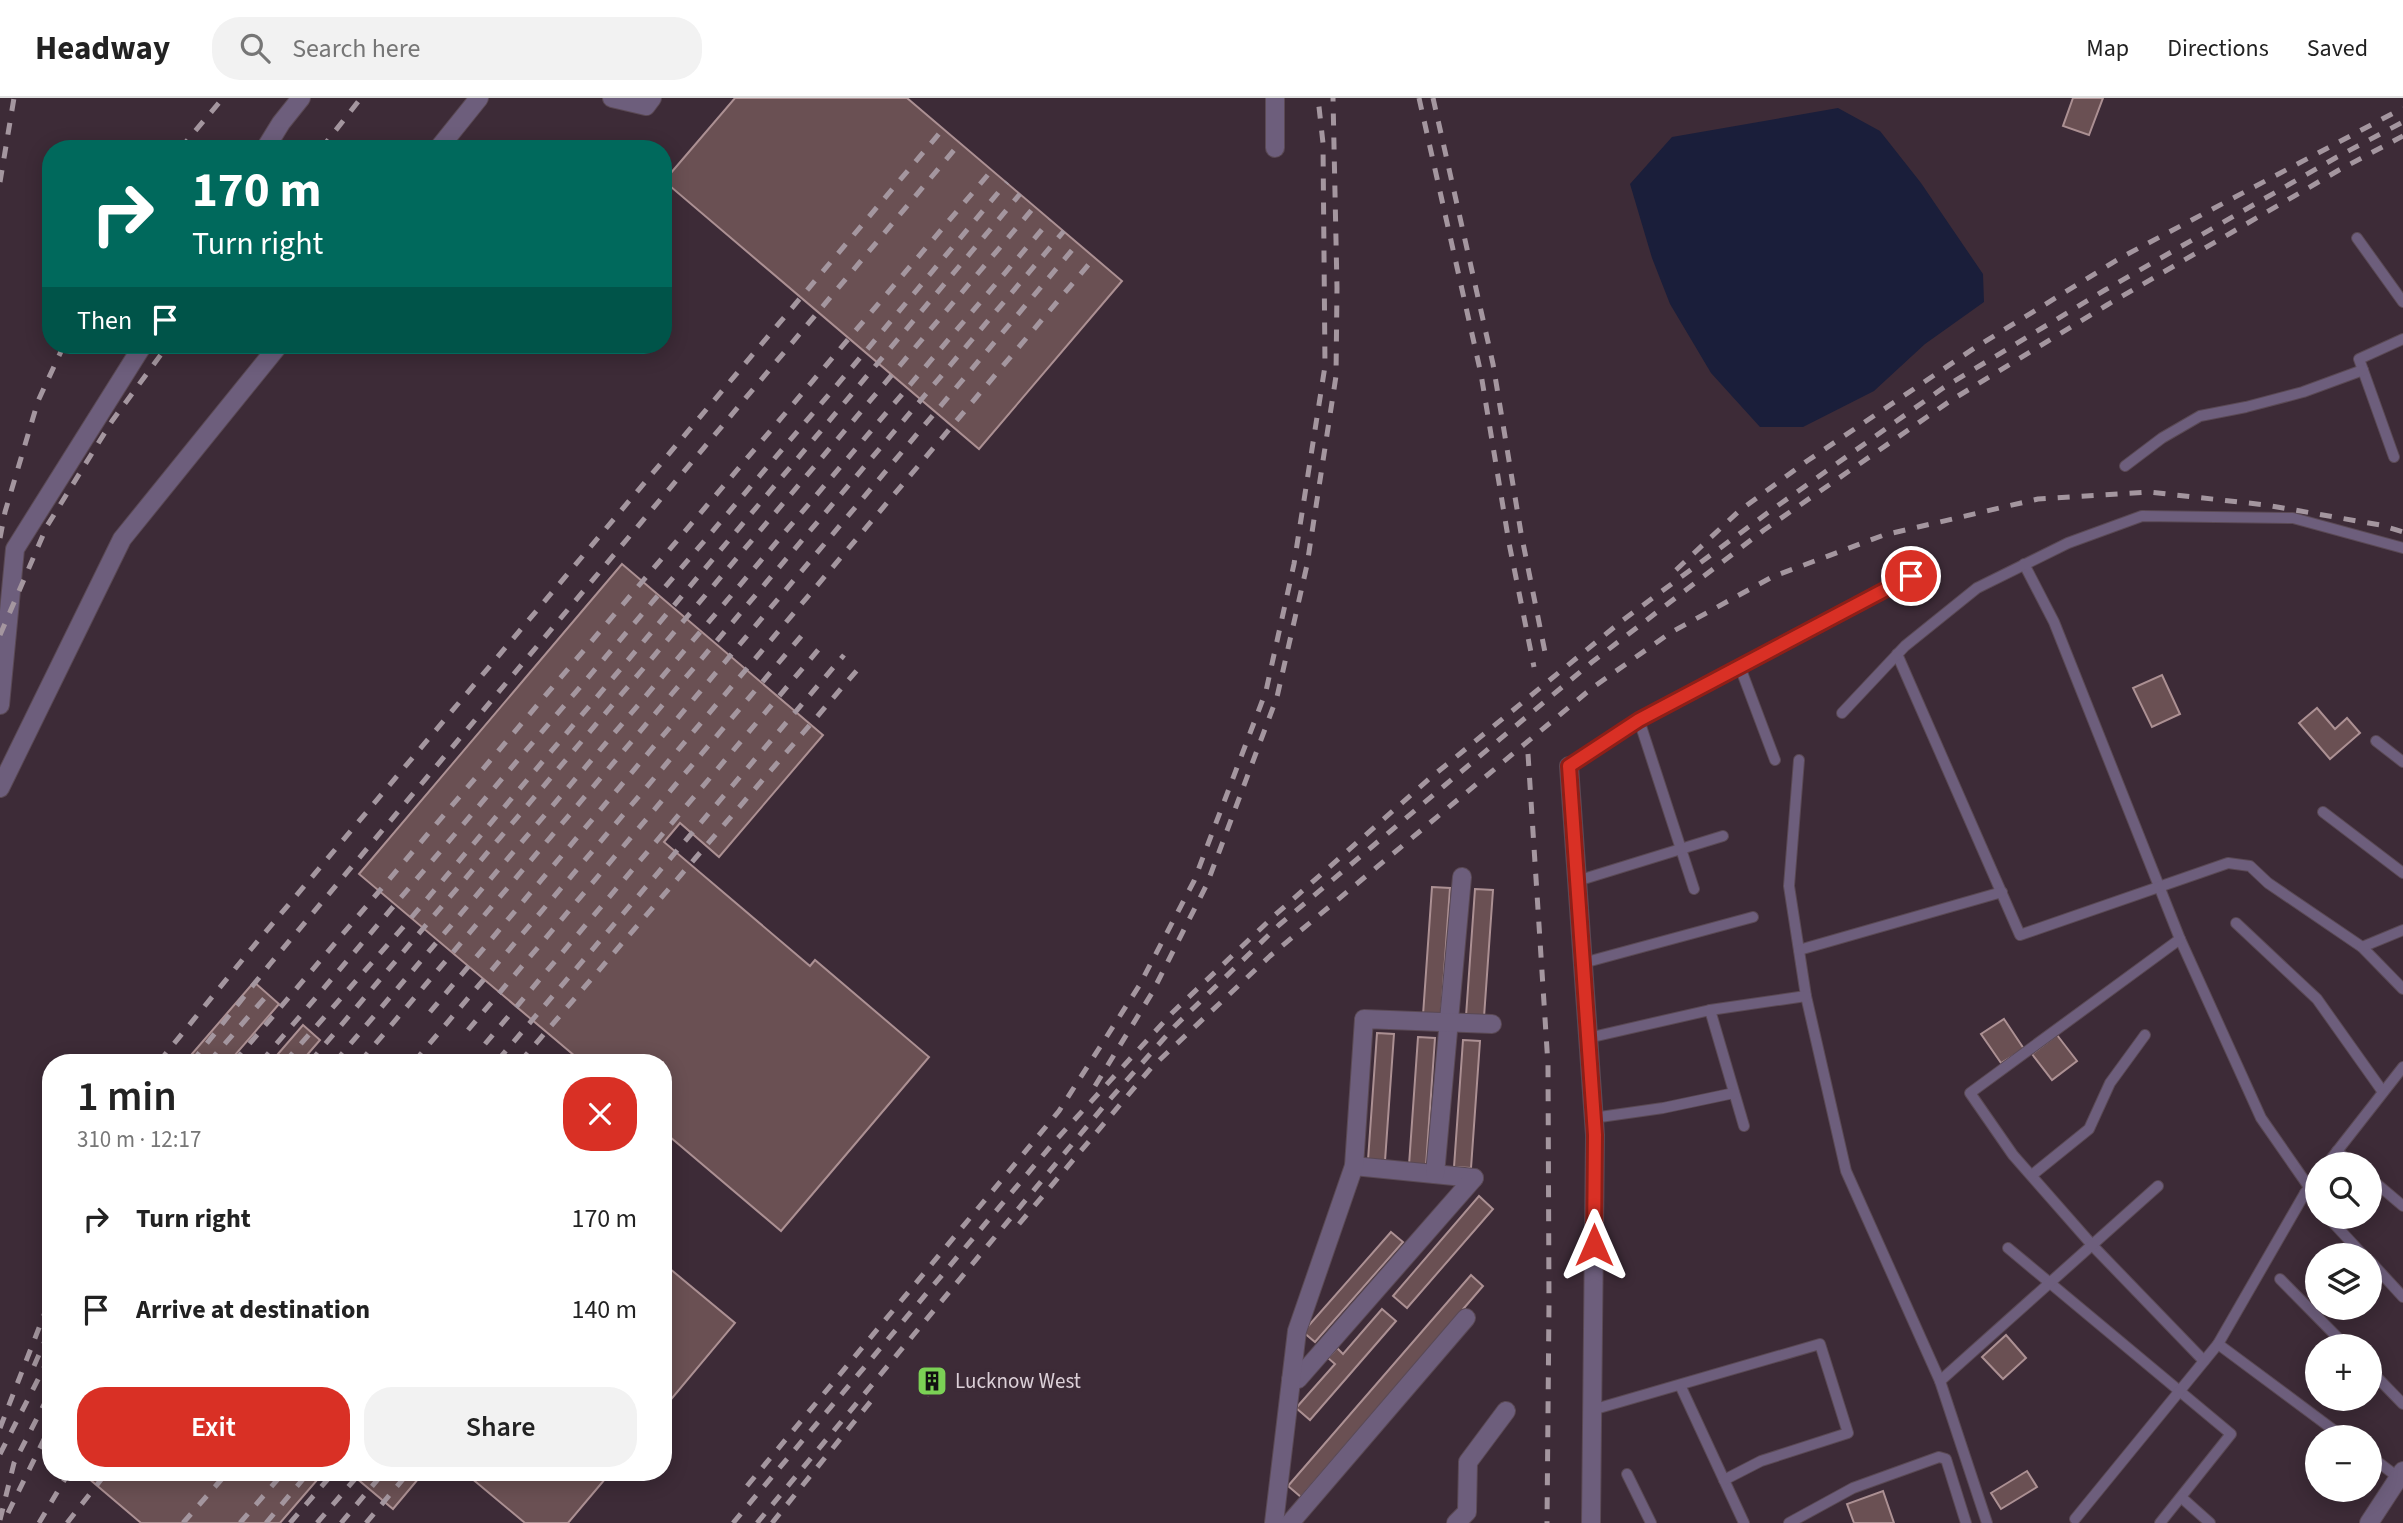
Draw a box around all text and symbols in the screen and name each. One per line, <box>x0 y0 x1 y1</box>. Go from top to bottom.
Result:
search box <box>212 17 702 80</box>
text: Headway <box>35 25 170 72</box>
icon: search <box>236 29 274 67</box>
text: Search here <box>292 30 420 67</box>
text: Map <box>2086 31 2129 66</box>
text: Directions <box>2167 31 2269 66</box>
text: Saved <box>2307 31 2368 66</box>
text: 170 m <box>192 156 321 226</box>
icon: right <box>77 168 168 259</box>
text: Turn right <box>192 221 323 267</box>
icon: arrive <box>146 301 184 339</box>
text: Then <box>77 302 132 339</box>
pin <box>1881 546 1941 606</box>
icon: arrive <box>1892 557 1930 595</box>
text: 1 min <box>77 1067 177 1127</box>
button: close <box>563 1077 637 1151</box>
text: 310 m · 12:17 <box>77 1123 201 1156</box>
map controls <box>2305 1152 2382 1502</box>
button: search <box>2305 1152 2382 1229</box>
icon: right <box>77 1200 115 1238</box>
text: Turn right <box>136 1200 251 1237</box>
text: 170 m <box>571 1200 637 1237</box>
position arrow <box>1557 1208 1631 1282</box>
button: layers <box>2305 1243 2382 1320</box>
icon: arrive <box>77 1291 115 1329</box>
text: Arrive at destination <box>136 1291 370 1328</box>
text: 140 m <box>571 1291 637 1328</box>
button: + <box>2305 1334 2382 1411</box>
building icon: Lucknow West <box>915 1364 949 1398</box>
place label: Lucknow West <box>955 1366 1081 1396</box>
button: Exit <box>77 1387 350 1467</box>
button: Share <box>364 1387 637 1467</box>
button: − <box>2305 1425 2382 1502</box>

